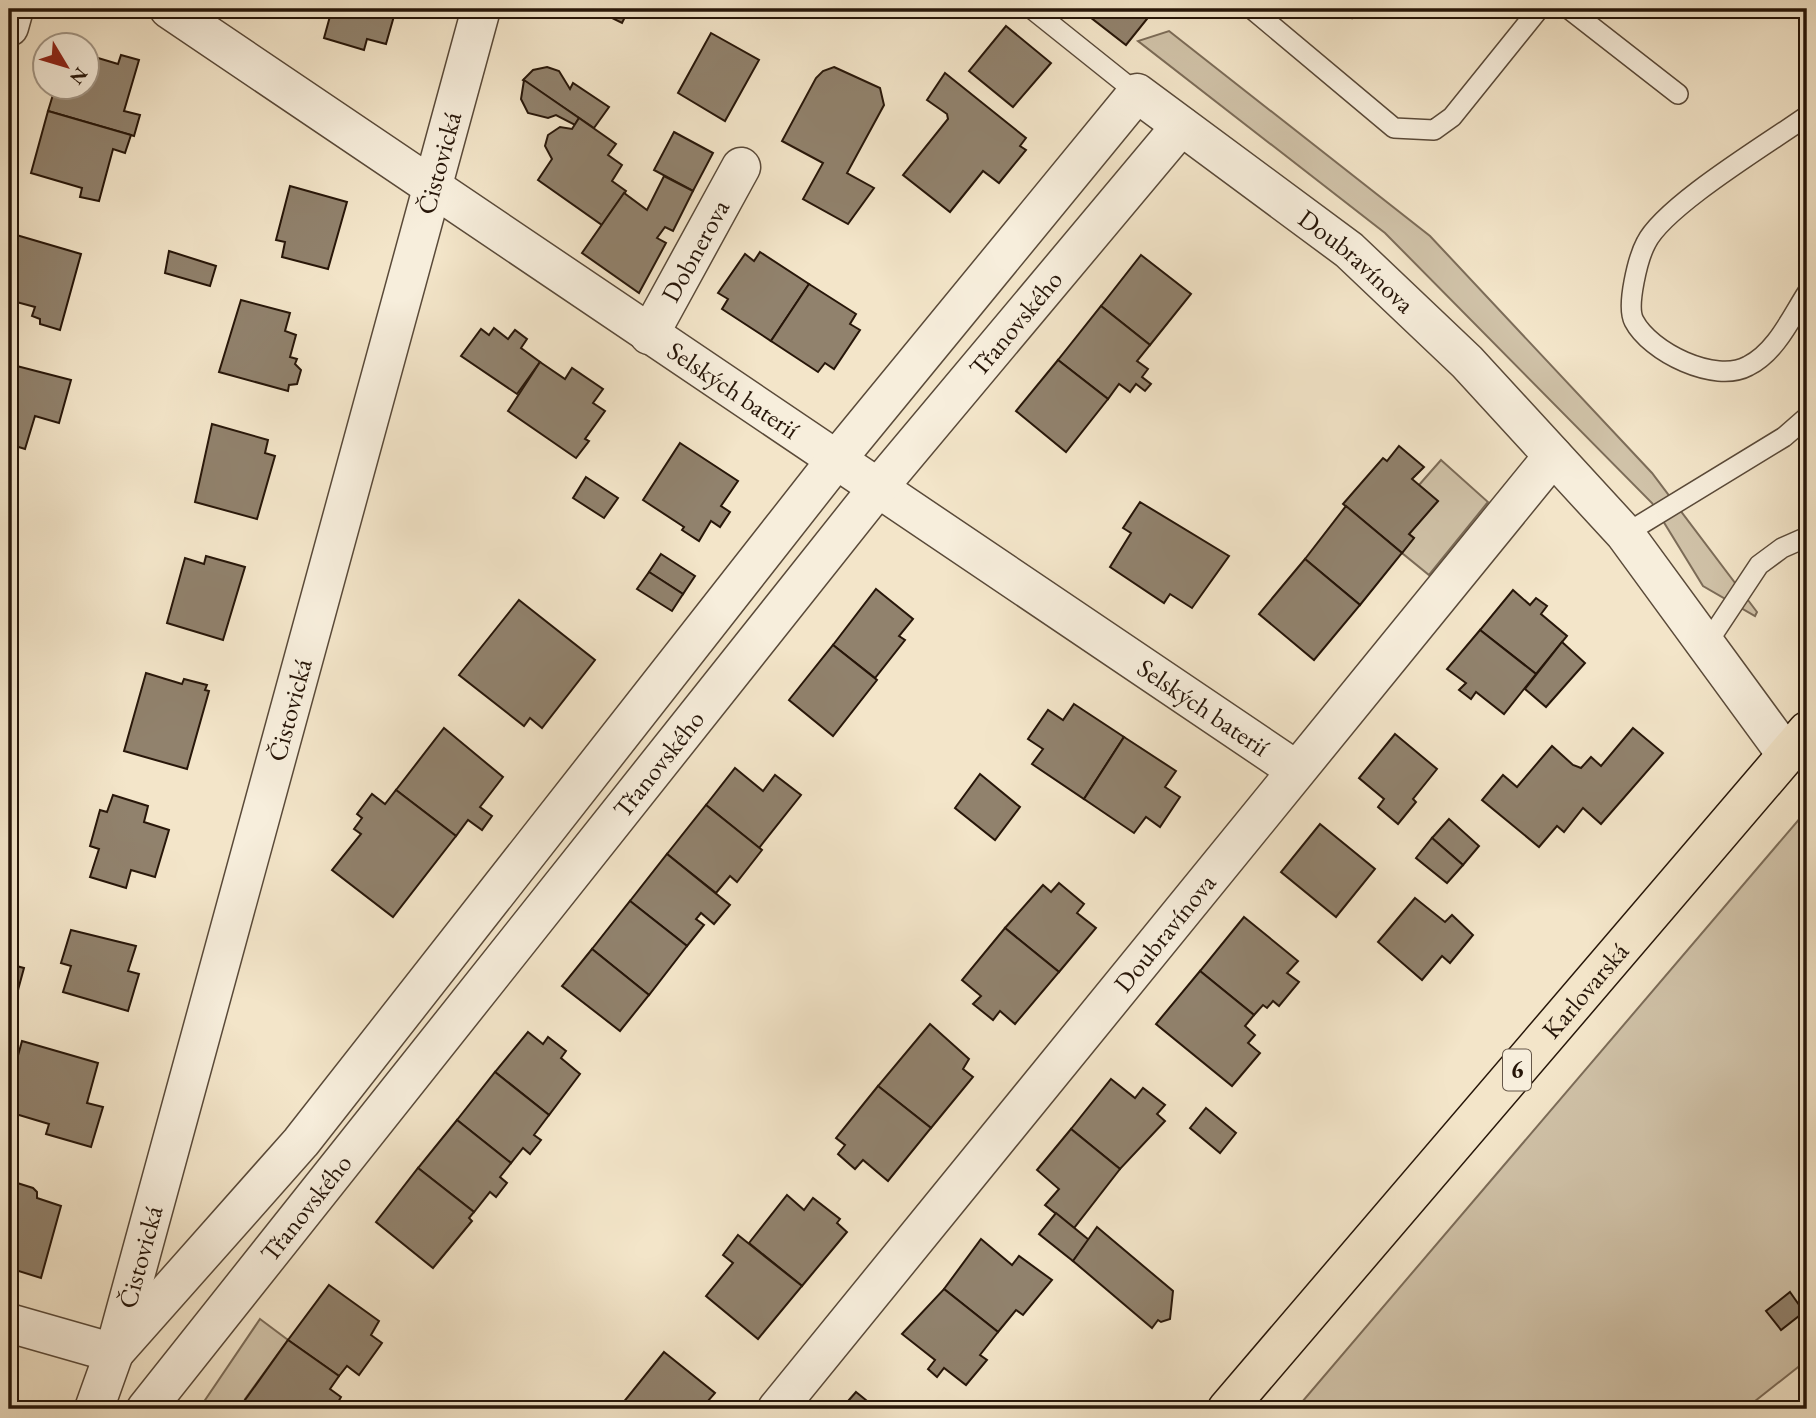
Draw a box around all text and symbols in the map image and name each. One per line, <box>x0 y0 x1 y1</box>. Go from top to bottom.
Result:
north arrow <box>32 32 102 102</box>
text: N <box>64 62 94 90</box>
street label: Čistovická <box>409 107 469 218</box>
street label: Dobnerova <box>653 193 737 308</box>
street label: Doubravínova <box>1292 201 1422 321</box>
street label: Třanovského <box>961 263 1070 384</box>
street label: Selských baterií <box>661 333 806 447</box>
street label: Selských baterií <box>1131 651 1276 764</box>
street label: Čistovická <box>259 654 320 765</box>
street label: Třanovského <box>605 703 712 825</box>
street label: Doubravínova <box>1106 866 1224 999</box>
street label: Karlovarská <box>1534 934 1636 1046</box>
road number: 6 <box>1503 1050 1531 1090</box>
street label: Třanovského <box>253 1147 359 1269</box>
street label: Čistovická <box>110 1201 171 1312</box>

